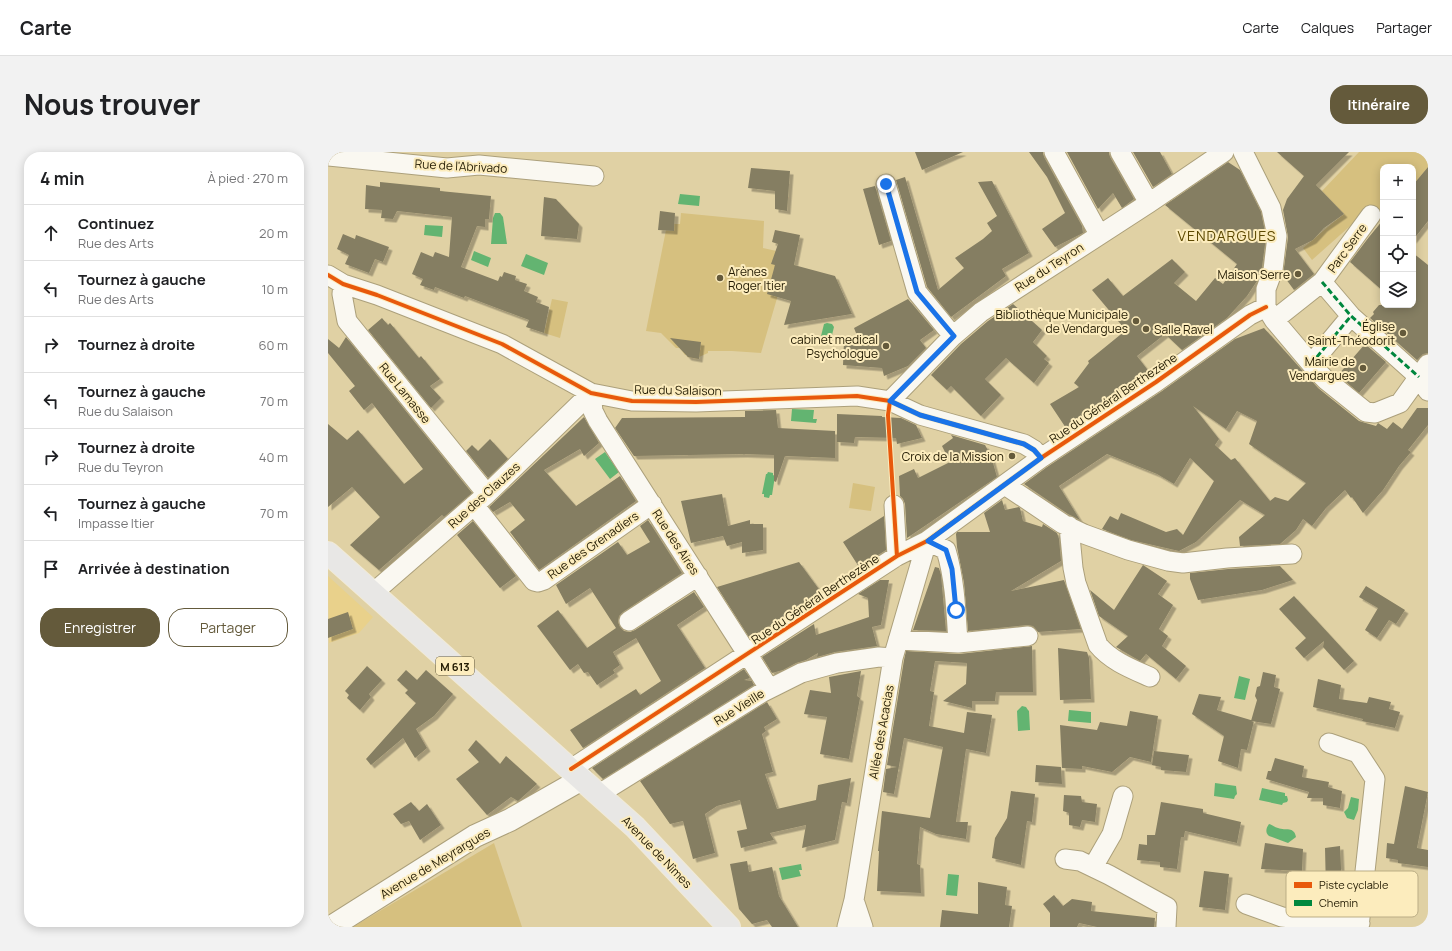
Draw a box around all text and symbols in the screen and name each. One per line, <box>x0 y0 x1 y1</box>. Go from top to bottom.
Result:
text: Carte <box>20 15 72 41</box>
text: Carte <box>1243 18 1279 37</box>
text: Calques <box>1301 18 1354 37</box>
text: Partager <box>1376 18 1432 37</box>
text: Nous trouver <box>24 85 200 123</box>
button: Itinéraire <box>1330 85 1428 124</box>
street label: Rue de l'Abrivado <box>414 155 508 177</box>
map controls <box>1380 164 1416 308</box>
button: + <box>1380 164 1416 200</box>
text: 4 min <box>40 167 84 190</box>
text: À pied · 270 m <box>207 169 288 187</box>
route end <box>877 175 895 193</box>
button: − <box>1380 200 1416 236</box>
text: Continuez <box>78 213 154 234</box>
street label: Parc Serre <box>1323 220 1371 276</box>
icon: ahead <box>40 222 62 244</box>
text: 20 m <box>259 224 288 242</box>
district label: VENDARGUES <box>1178 226 1276 245</box>
text: Rue des Arts <box>78 234 154 252</box>
button: locate <box>1380 236 1416 272</box>
street label: Rue du Teyron <box>1011 238 1087 296</box>
place label: Arènes Roger Itier <box>728 263 786 294</box>
place label: Maison Serre <box>1218 266 1290 283</box>
text: Tournez à gauche <box>78 269 206 290</box>
marker: Maison Serre <box>1293 269 1303 279</box>
button: layers <box>1380 272 1416 308</box>
marker: Arènes Roger Itier <box>715 273 725 283</box>
icon: left <box>40 278 62 300</box>
text: 10 m <box>261 280 288 298</box>
text: Rue des Arts <box>78 290 154 308</box>
place label: Bibliothèque Municipale de Vendargues <box>995 306 1128 337</box>
marker: Bibliothèque Municipale de Vendargues <box>1131 316 1141 326</box>
place label: Église Saint-Théodorit <box>1308 318 1395 349</box>
place label: Salle Ravel <box>1154 321 1213 338</box>
marker: Salle Ravel <box>1141 324 1151 334</box>
marker: Église Saint-Théodorit <box>1398 328 1408 338</box>
place label: cabinet medical Psychologue <box>790 331 878 362</box>
icon: right <box>40 334 62 356</box>
text: Tournez à droite <box>78 334 195 355</box>
text: 60 m <box>258 336 288 354</box>
marker: cabinet medical Psychologue <box>881 341 891 351</box>
street label: Rue du Général Berthezène <box>1046 349 1180 447</box>
place label: Mairie de Vendargues <box>1289 353 1355 384</box>
street label: Rue Lamasse <box>375 359 435 427</box>
marker: Mairie de Vendargues <box>1358 363 1368 373</box>
text: Tournez à gauche <box>78 381 206 402</box>
street label: Rue du Salaison <box>634 381 722 399</box>
icon: left <box>40 390 62 412</box>
text: 70 m <box>260 392 288 410</box>
text: Rue du Salaison <box>78 402 173 420</box>
text: Tournez à droite <box>78 437 195 458</box>
icon: right <box>40 446 62 468</box>
text: 40 m <box>259 448 288 466</box>
place label: Croix de la Mission <box>902 448 1004 465</box>
marker: Croix de la Mission <box>1007 451 1017 461</box>
text: Rue du Teyron <box>78 458 163 476</box>
street label: Rue des Clauzes <box>444 458 524 532</box>
text: Tournez à gauche <box>78 493 206 514</box>
icon: left <box>40 502 62 524</box>
text: 70 m <box>260 504 288 522</box>
street label: Rue des Aires <box>648 506 704 578</box>
street label: Rue des Grenadiers <box>544 507 642 583</box>
text: Impasse Itier <box>78 514 154 532</box>
street label: Rue du Général Berthezène <box>748 550 882 648</box>
icon: arrive <box>40 558 62 580</box>
text: Arrivée à destination <box>78 558 230 579</box>
route start <box>947 601 965 619</box>
button: Enregistrer <box>40 608 160 647</box>
button: Partager <box>168 608 288 647</box>
road number: M 613 <box>436 657 474 675</box>
street label: Allée des Acacias <box>864 683 898 781</box>
street label: Rue Vieille <box>711 685 767 729</box>
street label: Avenue de Nîmes <box>618 812 696 892</box>
street label: Avenue de Meyrargues <box>377 823 493 903</box>
legend <box>1286 871 1418 917</box>
text: Piste cyclable <box>1319 877 1389 892</box>
text: Chemin <box>1319 895 1358 910</box>

